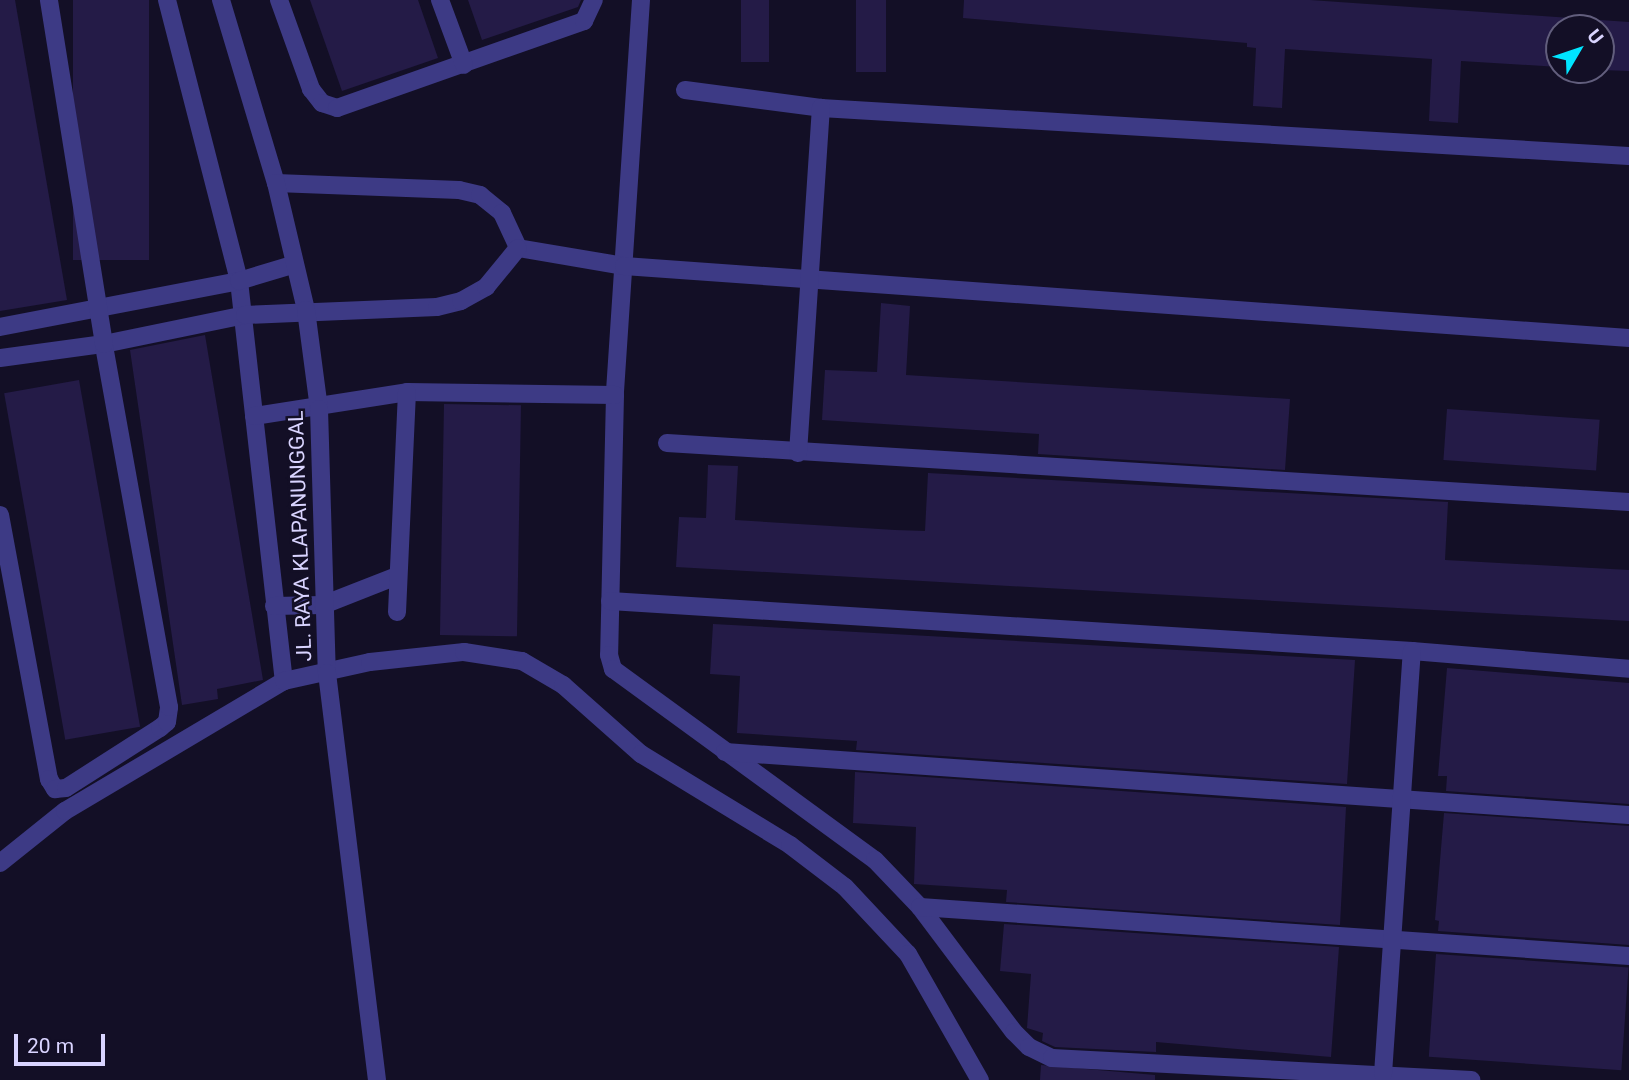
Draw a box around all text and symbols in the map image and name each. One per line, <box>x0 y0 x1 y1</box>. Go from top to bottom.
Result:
north arrow <box>1545 14 1615 84</box>
text: U <box>1582 25 1608 49</box>
street label: JL. RAYA KLAPANUNGGAL <box>283 410 317 662</box>
scale bar <box>18 1020 108 1064</box>
text: 20 m <box>27 1034 74 1058</box>

